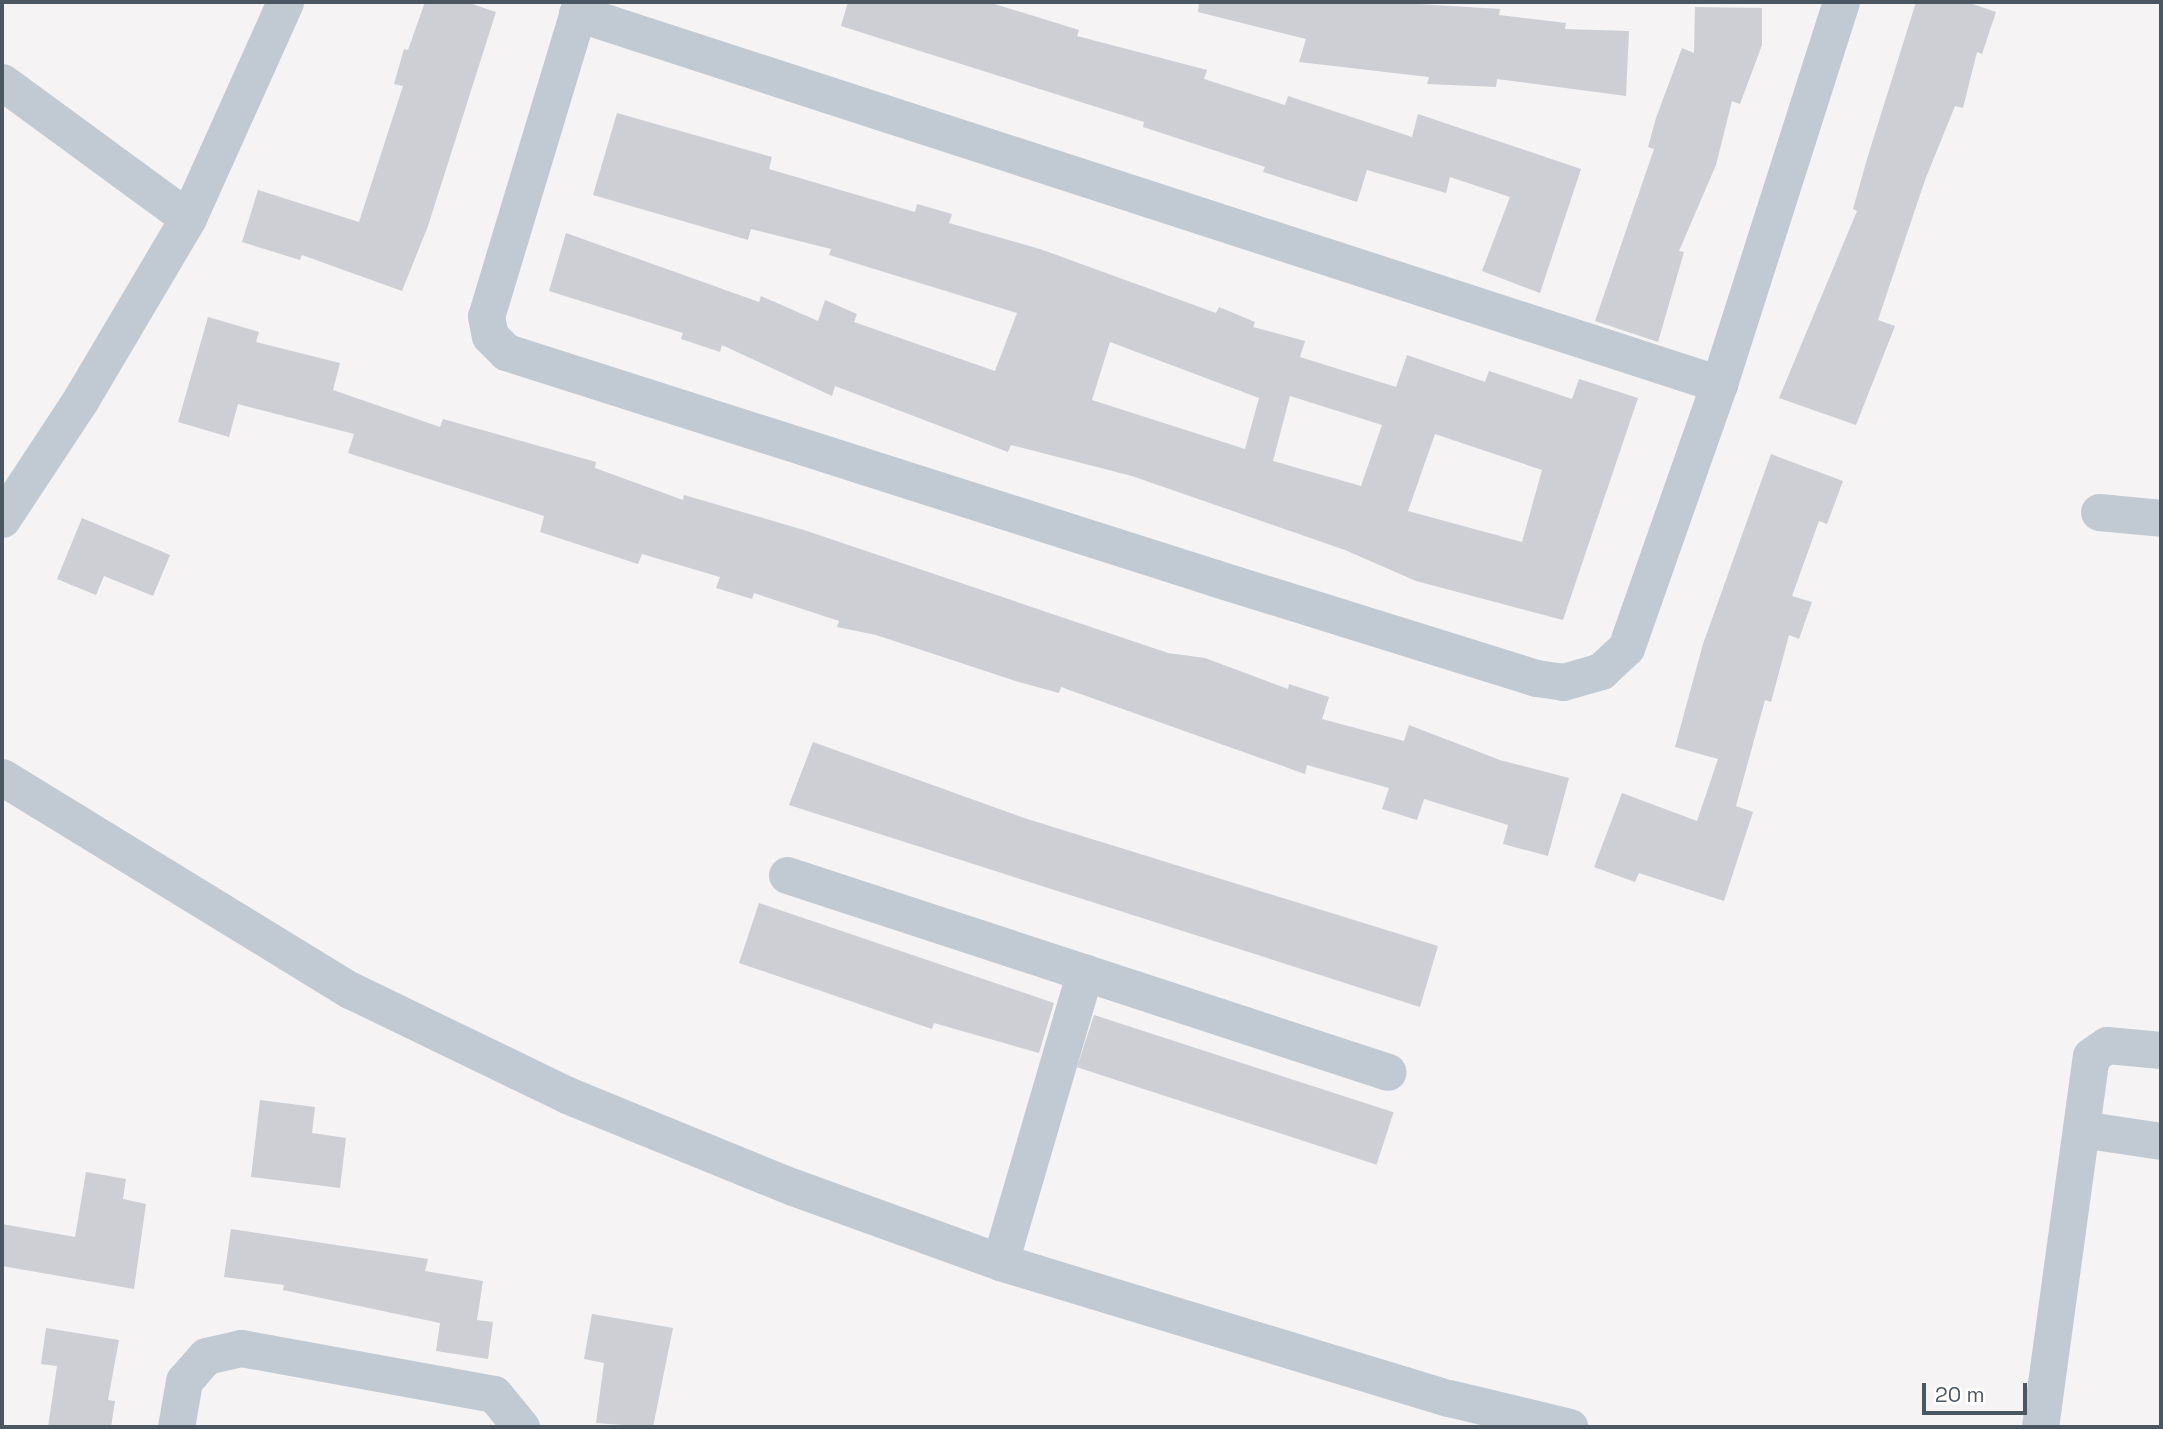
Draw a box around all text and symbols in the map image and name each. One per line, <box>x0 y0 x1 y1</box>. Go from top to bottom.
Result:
scale bar <box>1925 1370 2030 1414</box>
text: 20 m <box>1935 1381 1985 1408</box>

